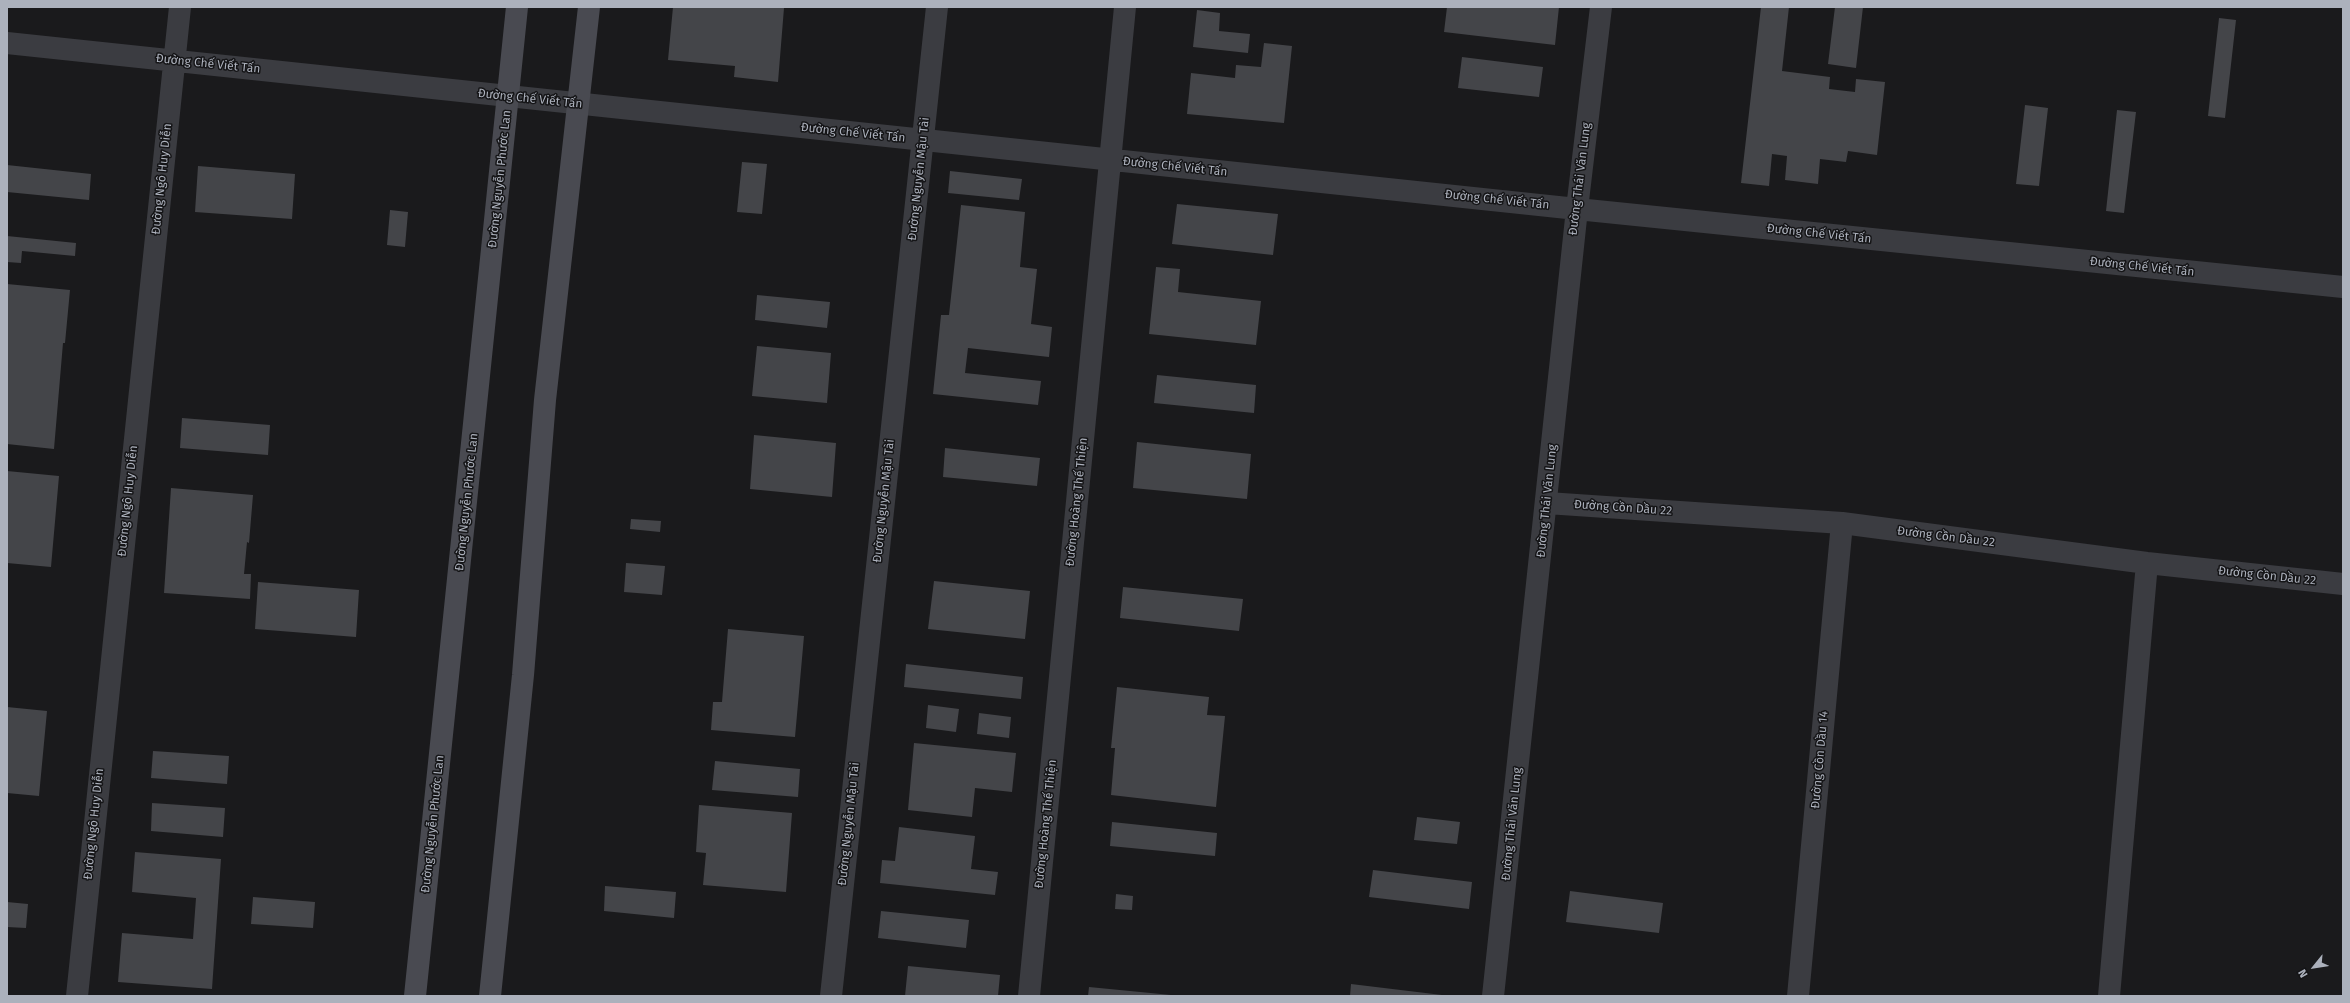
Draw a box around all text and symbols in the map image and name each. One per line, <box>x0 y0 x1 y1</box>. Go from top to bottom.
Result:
street label: Đường Chế Viết Tấn <box>155 51 261 77</box>
street label: Đường Chế Viết Tấn <box>477 86 583 112</box>
street label: Đường Nguyễn Phước Lan <box>486 109 514 249</box>
street label: Đường Nguyễn Mậu Tài <box>905 117 933 241</box>
street label: Đường Chế Viết Tấn <box>800 120 906 146</box>
street label: Đường Thái Văn Lung <box>1566 122 1594 236</box>
street label: Đường Ngô Huy Diễn <box>149 123 175 235</box>
street label: Đường Chế Viết Tấn <box>1122 154 1228 180</box>
street label: Đường Chế Viết Tấn <box>1444 187 1550 213</box>
street label: Đường Chế Viết Tấn <box>1766 221 1872 247</box>
street label: Đường Chế Viết Tấn <box>2089 254 2195 280</box>
street label: Đường Nguyễn Phước Lan <box>453 432 481 572</box>
street label: Đường Hoàng Thế Thiện <box>1063 437 1091 567</box>
street label: Đường Nguyễn Mậu Tài <box>870 439 898 563</box>
street label: Đường Thái Văn Lung <box>1534 444 1560 558</box>
street label: Đường Ngô Huy Diễn <box>115 445 141 557</box>
street label: Đường Cồn Dầu 22 <box>1573 497 1673 519</box>
street label: Đường Cồn Dầu 22 <box>1896 524 1996 550</box>
street label: Đường Cồn Dầu 22 <box>2217 564 2317 588</box>
street label: Đường Cồn Dầu 14 <box>1809 711 1831 809</box>
street label: Đường Nguyễn Phước Lan <box>419 754 447 894</box>
street label: Đường Hoàng Thế Thiện <box>1032 759 1060 889</box>
street label: Đường Nguyễn Mậu Tài <box>835 762 863 886</box>
street label: Đường Thái Văn Lung <box>1499 767 1525 881</box>
street label: Đường Ngô Huy Diễn <box>81 768 107 880</box>
north arrow <box>2294 947 2334 987</box>
text: N <box>2296 967 2311 980</box>

